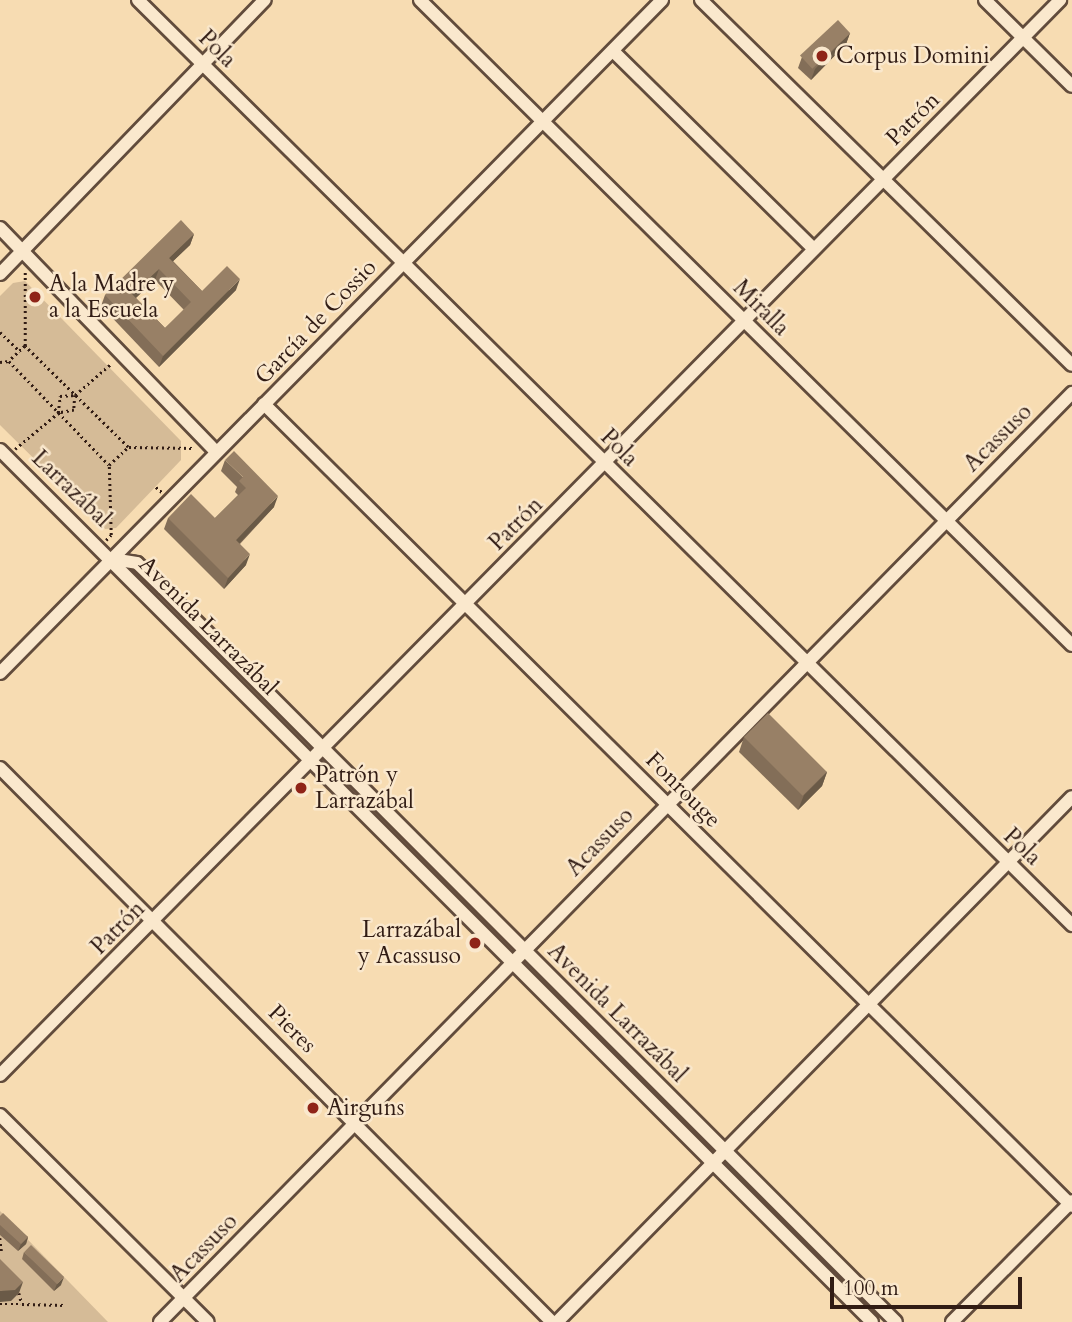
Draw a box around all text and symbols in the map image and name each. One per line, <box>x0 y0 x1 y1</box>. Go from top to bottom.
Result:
street label: Pola <box>192 24 242 74</box>
place label: Corpus Domini <box>836 42 990 70</box>
marker: Corpus Domini <box>814 48 830 64</box>
street label: Patrón <box>880 86 946 152</box>
street label: García de Cossio <box>250 254 382 390</box>
place label: A la Madre y a la Escuela <box>49 270 175 324</box>
street label: Miralla <box>727 274 795 342</box>
marker: A la Madre y a la Escuela <box>27 289 43 305</box>
street label: Acassuso <box>958 398 1038 478</box>
street label: Pola <box>594 423 644 473</box>
street label: Larrazábal <box>26 445 116 533</box>
street label: Patrón <box>483 491 549 557</box>
street label: Avenida Larrazábal <box>133 551 283 701</box>
street label: Fonrouge <box>640 747 726 833</box>
place label: Patrón y Larrazábal <box>315 761 414 815</box>
marker: Patrón y Larrazábal <box>293 780 309 796</box>
street label: Acassuso <box>561 802 639 882</box>
street label: Pola <box>997 823 1047 871</box>
street label: Patrón <box>85 895 151 961</box>
place label: Larrazábal y Acassuso <box>358 916 461 970</box>
marker: Larrazábal y Acassuso <box>467 935 483 951</box>
street label: Avenida Larrazábal <box>542 938 692 1088</box>
street label: Pieres <box>262 999 322 1059</box>
place label: Airguns <box>327 1094 405 1122</box>
marker: Airguns <box>305 1100 321 1116</box>
street label: Acassuso <box>165 1208 243 1288</box>
scale bar <box>834 1262 1026 1306</box>
text: 100 m <box>843 1274 899 1303</box>

